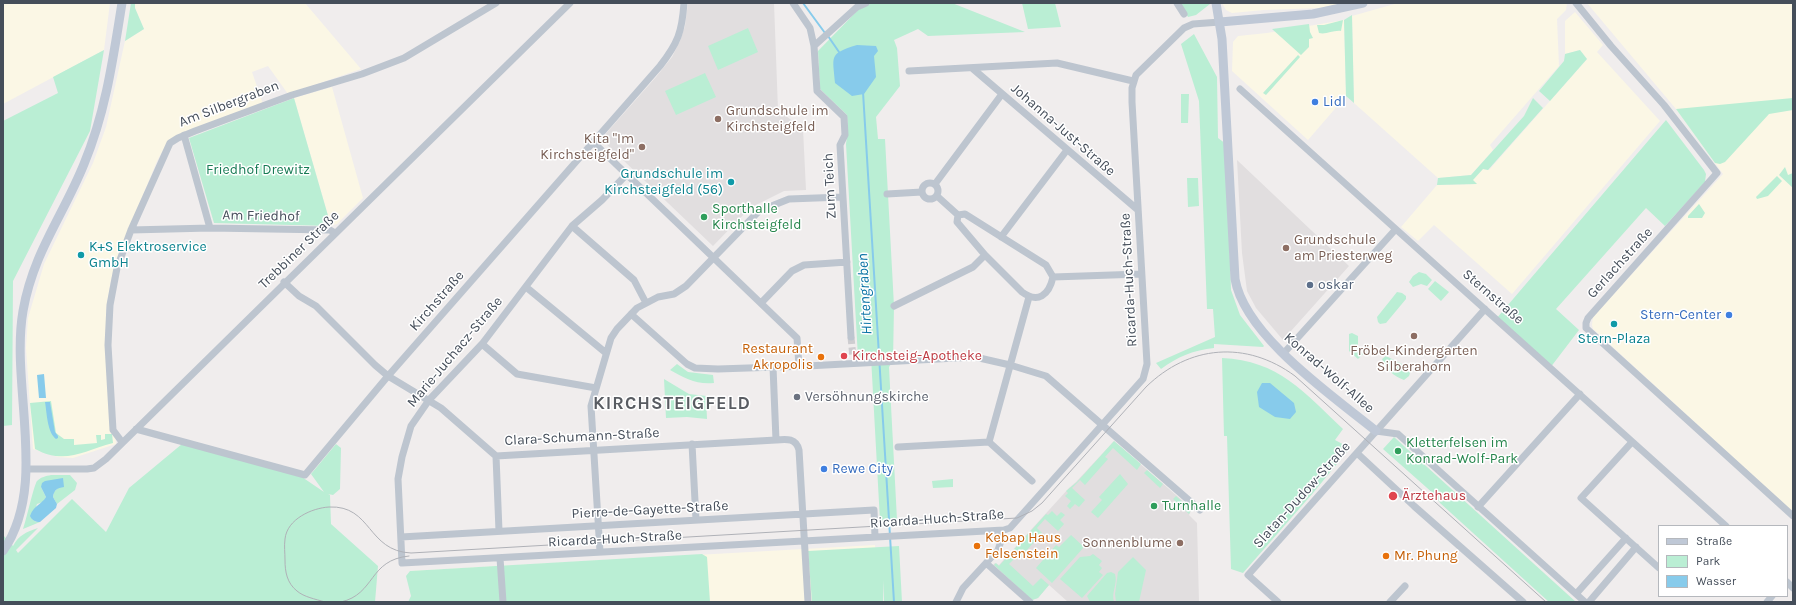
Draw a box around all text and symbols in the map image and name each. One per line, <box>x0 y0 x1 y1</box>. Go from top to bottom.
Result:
street label: Am Silbergraben <box>177 77 281 131</box>
street label: Johanna-Just-Straße <box>1007 80 1119 180</box>
place label: Lidl <box>1323 94 1346 110</box>
marker: Lidl <box>1310 97 1320 107</box>
place label: Grundschule im Kirchsteigfeld <box>726 103 829 136</box>
marker: Grundschule im Kirchsteigfeld <box>713 114 723 124</box>
place label: Kita "Im Kirchsteigfeld" <box>540 131 634 164</box>
marker: Kita "Im Kirchsteigfeld" <box>637 142 647 152</box>
street label: Zum Teich <box>820 153 840 219</box>
park label: Friedhof Drewitz <box>206 162 310 178</box>
place label: Grundschule im Kirchsteigfeld (56) <box>604 166 723 198</box>
marker: Grundschule im Kirchsteigfeld (56) <box>726 177 736 187</box>
place label: Sporthalle Kirchsteigfeld <box>712 201 801 234</box>
street label: Am Friedhof <box>222 207 300 225</box>
street label: Trebbiner Straße <box>255 207 343 293</box>
marker: Sporthalle Kirchsteigfeld <box>699 212 709 222</box>
street label: Ricarda-Huch-Straße <box>1117 213 1141 347</box>
street label: Gerlachstraße <box>1584 224 1656 302</box>
place label: Grundschule am Priesterweg <box>1294 232 1392 264</box>
place label: K+S Elektroservice GmbH <box>89 239 207 272</box>
marker: Grundschule am Priesterweg <box>1281 243 1291 253</box>
marker: K+S Elektroservice GmbH <box>76 250 86 260</box>
water label: Hirtengraben <box>854 253 876 335</box>
street label: Sternstraße <box>1459 266 1527 328</box>
street label: Kirchstraße <box>406 267 468 335</box>
place label: oskar <box>1318 277 1354 293</box>
marker: oskar <box>1305 280 1315 290</box>
street label: Marie-Juchacz-Straße <box>404 293 506 411</box>
place label: Stern-Center <box>1640 307 1721 323</box>
marker: Stern-Center <box>1724 310 1734 320</box>
marker: Stern-Plaza <box>1609 319 1619 329</box>
street label: Konrad-Wolf-Allee <box>1280 329 1378 417</box>
marker: Fröbel-Kindergarten Silberahorn <box>1409 331 1419 341</box>
place label: Stern-Plaza <box>1577 331 1651 347</box>
place label: Restaurant Akropolis <box>742 341 813 374</box>
place label: Fröbel-Kindergarten Silberahorn <box>1350 343 1478 376</box>
place label: Kirchsteig-Apotheke <box>852 348 982 364</box>
marker: Kirchsteig-Apotheke <box>839 351 849 361</box>
marker: Restaurant Akropolis <box>816 352 826 362</box>
place label: Versöhnungskirche <box>805 389 929 405</box>
marker: Versöhnungskirche <box>792 392 802 402</box>
district label: KIRCHSTEIGFELD <box>593 393 751 415</box>
street label: Clara-Schumann-Straße <box>504 425 660 449</box>
place label: Kletterfelsen im Konrad-Wolf-Park <box>1406 435 1518 468</box>
street label: Slatan-Dudow-Straße <box>1250 438 1354 552</box>
marker: Kletterfelsen im Konrad-Wolf-Park <box>1393 446 1403 456</box>
place label: Rewe City <box>832 461 893 477</box>
marker: Rewe City <box>819 464 829 474</box>
place label: Ärztehaus <box>1402 488 1466 504</box>
marker: Ärztehaus <box>1387 490 1399 502</box>
street label: Pierre-de-Gayette-Straße <box>571 498 729 522</box>
place label: Turnhalle <box>1162 498 1221 514</box>
marker: Turnhalle <box>1149 501 1159 511</box>
street label: Ricarda-Huch-Straße <box>869 506 1005 532</box>
legend <box>1658 525 1788 597</box>
street label: Ricarda-Huch-Straße <box>548 527 682 551</box>
place label: Kebap Haus Felsenstein <box>985 530 1061 562</box>
text: Straße <box>1696 534 1732 548</box>
place label: Sonnenblume <box>1082 535 1172 551</box>
marker: Sonnenblume <box>1175 538 1185 548</box>
marker: Kebap Haus Felsenstein <box>972 541 982 551</box>
place label: Mr. Phung <box>1394 548 1458 564</box>
marker: Mr. Phung <box>1381 551 1391 561</box>
text: Park <box>1696 554 1720 568</box>
text: Wasser <box>1696 574 1736 588</box>

